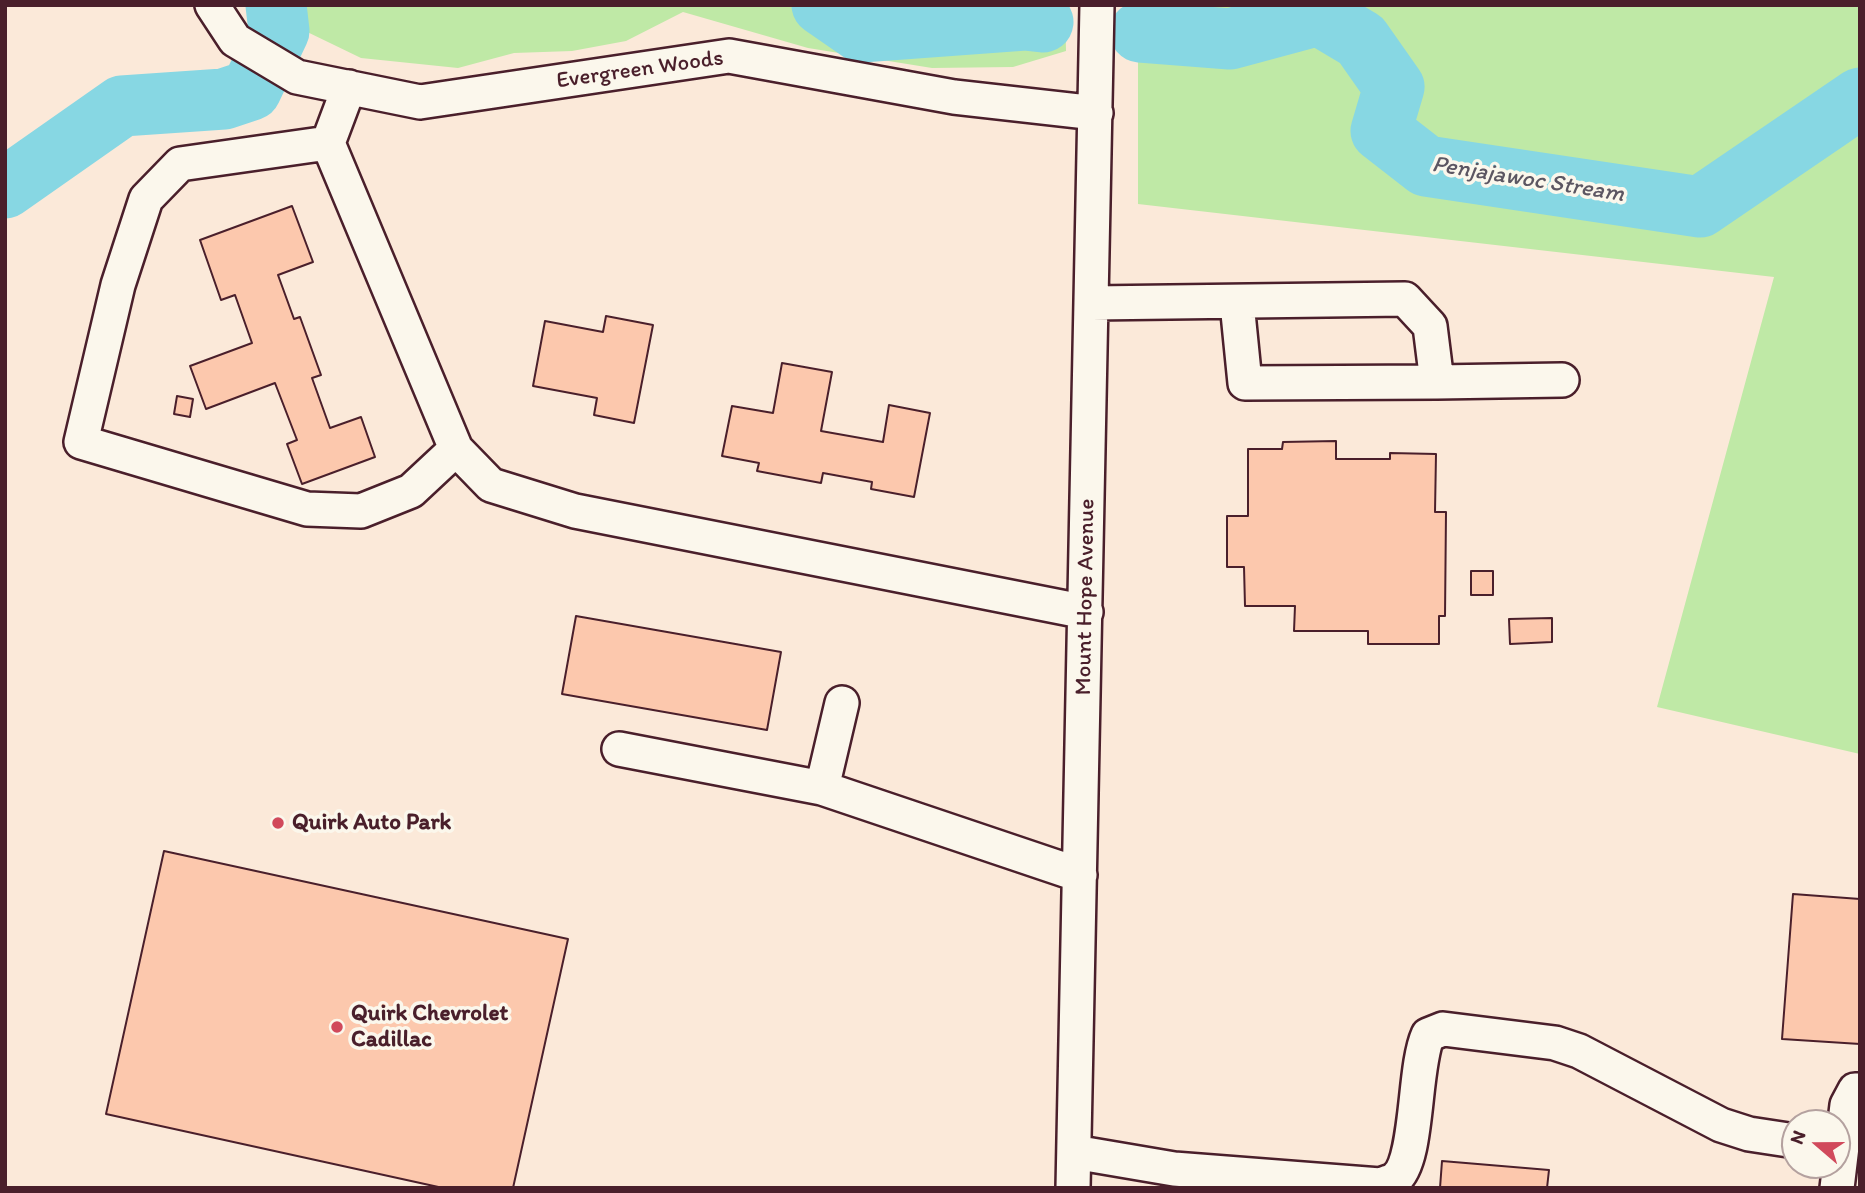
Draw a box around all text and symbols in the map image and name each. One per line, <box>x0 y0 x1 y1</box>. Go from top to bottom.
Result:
street label: Evergreen Woods <box>555 45 725 95</box>
water label: Penjajawoc Stream <box>1430 151 1626 209</box>
street label: Mount Hope Avenue <box>1070 498 1102 696</box>
place label: Quirk Auto Park <box>292 809 451 837</box>
marker: Quirk Auto Park <box>270 815 286 831</box>
place label: Quirk Chevrolet Cadillac <box>351 1000 508 1054</box>
marker: Quirk Chevrolet Cadillac <box>329 1019 345 1035</box>
north arrow <box>1781 1109 1851 1179</box>
text: N <box>1785 1127 1811 1147</box>

